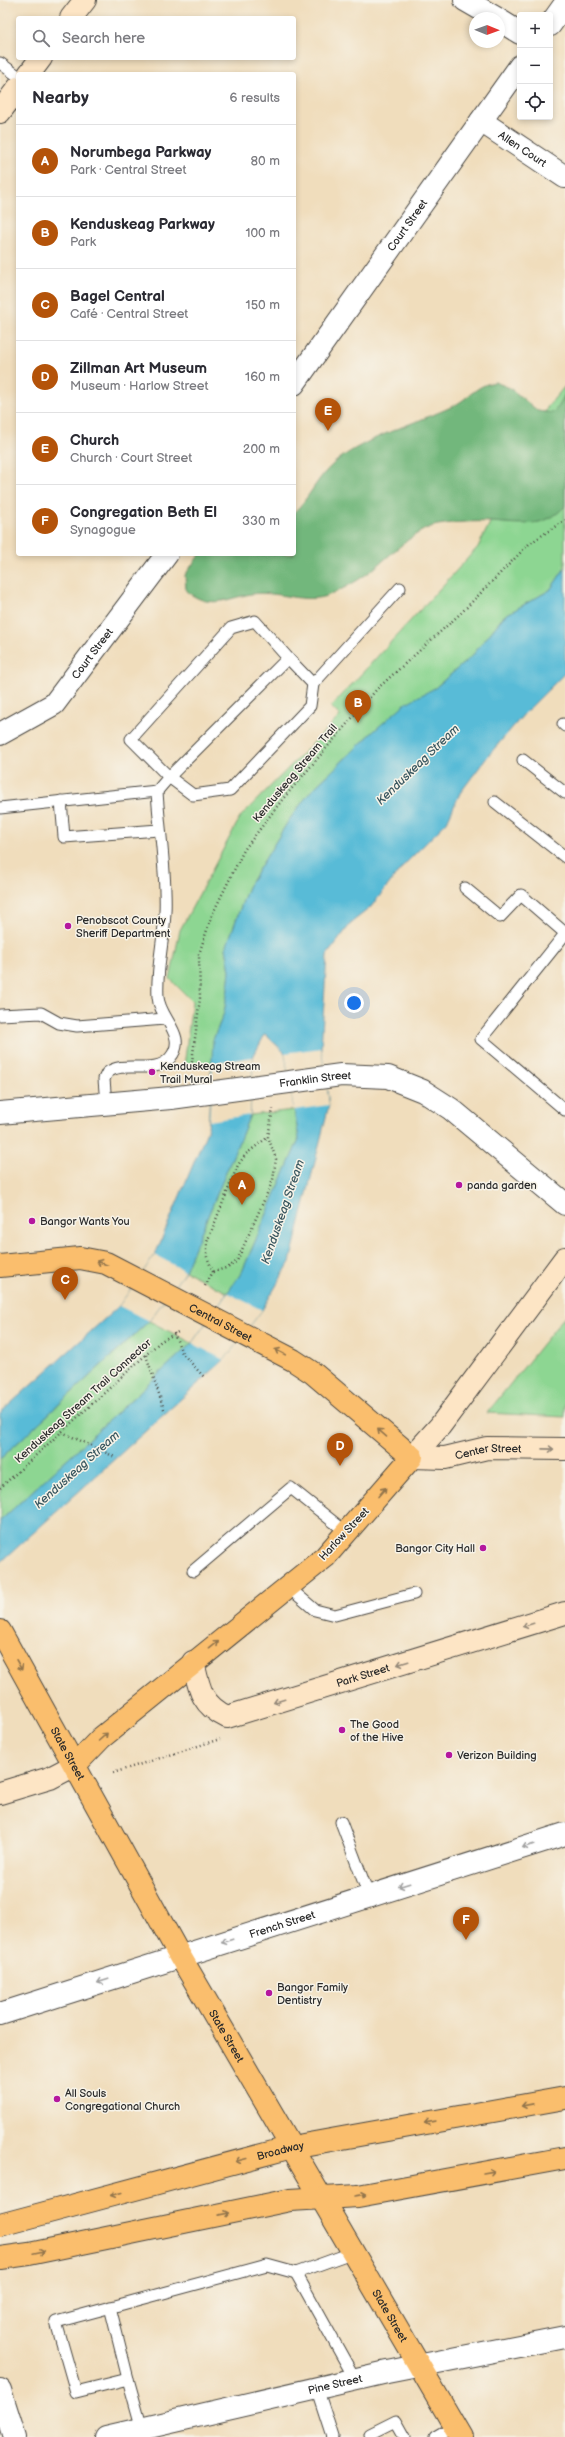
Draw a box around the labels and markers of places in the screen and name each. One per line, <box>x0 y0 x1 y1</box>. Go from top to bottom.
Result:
pin: E <box>315 398 341 431</box>
pin: B <box>345 690 371 723</box>
place label: Penobscot County Sheriff Department <box>76 914 171 940</box>
marker: Penobscot County Sheriff Department <box>63 921 73 931</box>
place label: Kenduskeag Stream Trail Mural <box>160 1060 260 1086</box>
marker: Kenduskeag Stream Trail Mural <box>147 1067 157 1077</box>
pin: A <box>229 1172 255 1205</box>
place label: panda garden <box>467 1179 537 1192</box>
marker: panda garden <box>454 1180 464 1190</box>
place label: Bangor Wants You <box>40 1215 130 1228</box>
marker: Bangor Wants You <box>27 1216 37 1226</box>
pin: C <box>52 1267 78 1300</box>
pin: D <box>327 1433 353 1466</box>
place label: Bangor City Hall <box>395 1542 475 1555</box>
marker: Bangor City Hall <box>478 1543 488 1553</box>
place label: The Good of the Hive <box>350 1718 404 1744</box>
marker: The Good of the Hive <box>337 1725 347 1735</box>
place label: Verizon Building <box>457 1749 537 1762</box>
marker: Verizon Building <box>444 1750 454 1760</box>
pin: F <box>453 1907 479 1940</box>
place label: Bangor Family Dentistry <box>277 1981 348 2007</box>
marker: Bangor Family Dentistry <box>264 1988 274 1998</box>
place label: All Souls Congregational Church <box>65 2087 180 2113</box>
marker: All Souls Congregational Church <box>52 2094 62 2104</box>

